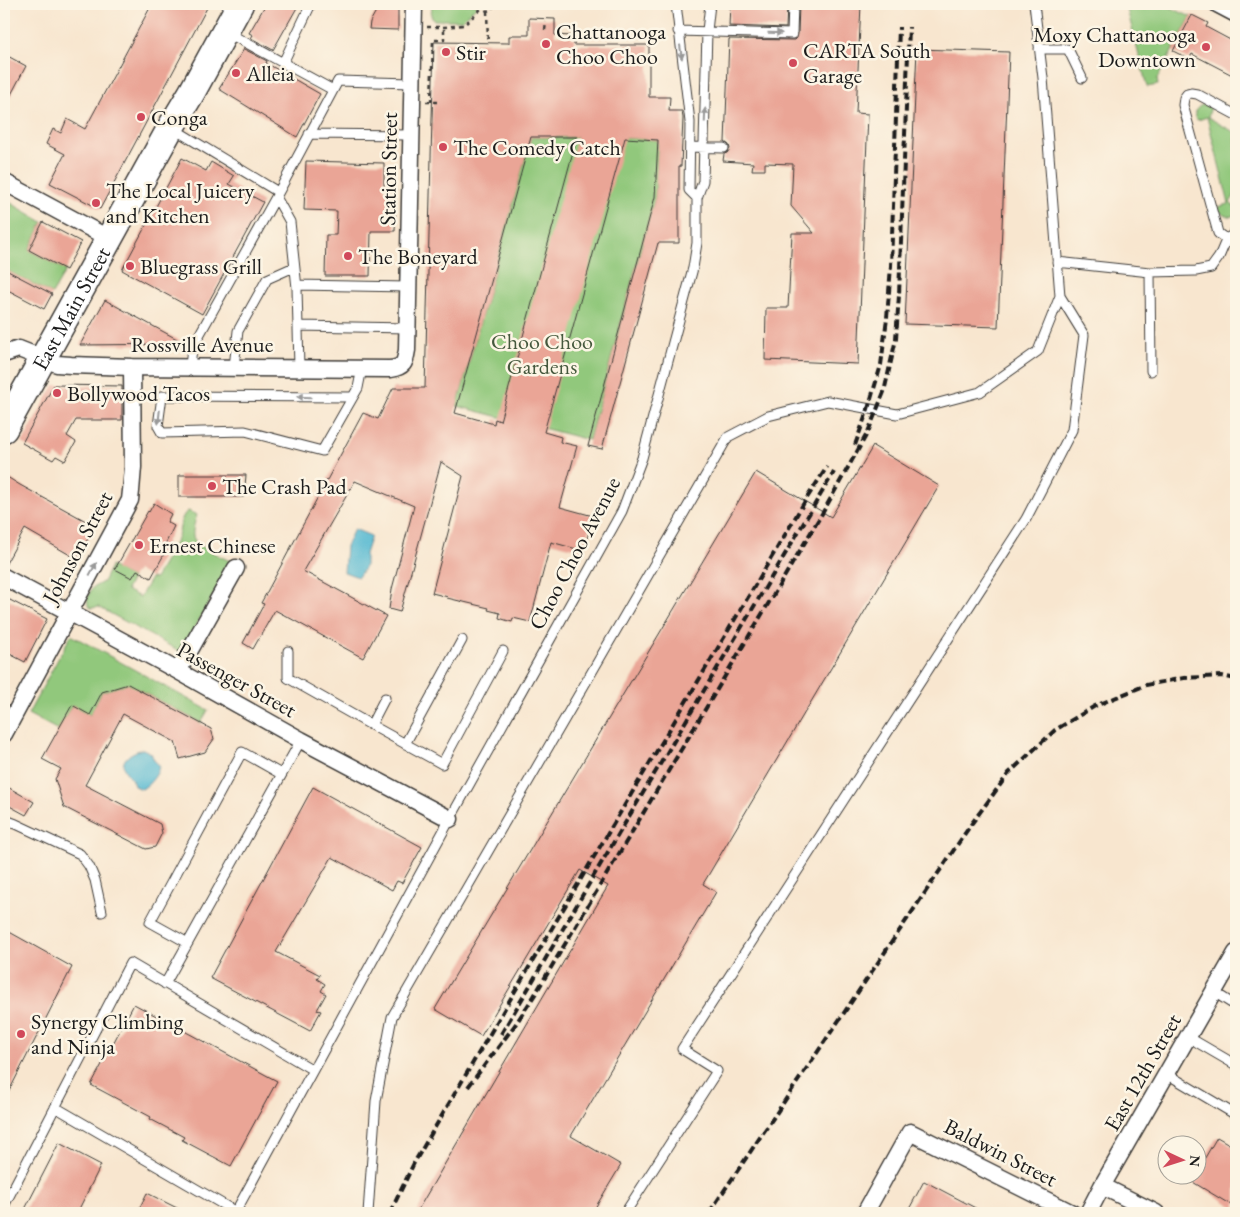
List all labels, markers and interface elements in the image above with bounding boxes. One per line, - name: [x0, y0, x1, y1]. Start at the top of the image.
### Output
- place label: Chattanooga Choo Choo: [556, 17, 666, 71]
- place label: Moxy Chattanooga Downtown: [1033, 20, 1196, 74]
- one-way arrow: [767, 29, 783, 37]
- place label: CARTA South Garage: [803, 36, 931, 90]
- place label: Stir: [456, 38, 487, 67]
- marker: Chattanooga Choo Choo: [540, 38, 552, 50]
- marker: Moxy Chattanooga Downtown: [1200, 41, 1212, 53]
- one-way arrow: [677, 44, 685, 60]
- marker: Stir: [440, 46, 452, 58]
- marker: CARTA South Garage: [787, 57, 799, 69]
- place label: Alleia: [245, 59, 295, 88]
- marker: Alleia: [230, 67, 242, 79]
- place label: Conga: [151, 103, 208, 132]
- one-way arrow: [701, 107, 709, 123]
- marker: Conga: [135, 111, 147, 123]
- street label: Station Street: [373, 112, 404, 226]
- place label: The Comedy Catch: [453, 133, 621, 162]
- marker: The Comedy Catch: [437, 141, 449, 153]
- place label: The Local Juicery and Kitchen: [106, 176, 255, 230]
- marker: The Local Juicery and Kitchen: [90, 197, 102, 209]
- street label: East Main Street: [25, 241, 117, 375]
- place label: The Boneyard: [358, 242, 478, 271]
- marker: The Boneyard: [342, 250, 354, 262]
- place label: Bluegrass Grill: [140, 252, 262, 281]
- marker: Bluegrass Grill: [124, 260, 136, 272]
- park label: Choo Choo Gardens: [491, 327, 593, 381]
- street label: Rossville Avenue: [131, 330, 274, 359]
- place label: Bollywood Tacos: [67, 379, 210, 408]
- marker: Bollywood Tacos: [51, 387, 63, 399]
- one-way arrow: [296, 393, 312, 401]
- one-way arrow: [155, 409, 163, 425]
- street label: Choo Choo Avenue: [522, 471, 627, 635]
- place label: The Crash Pad: [222, 472, 347, 501]
- marker: The Crash Pad: [206, 480, 218, 492]
- street label: Johnson Street: [35, 486, 119, 610]
- place label: Ernest Chinese: [149, 531, 276, 560]
- marker: Ernest Chinese: [133, 539, 145, 551]
- one-way arrow: [89, 561, 97, 576]
- street label: Passenger Street: [172, 635, 302, 724]
- place label: Synergy Climbing and Ninja: [31, 1007, 184, 1061]
- street label: East 12th Street: [1097, 1008, 1188, 1136]
- marker: Synergy Climbing and Ninja: [15, 1028, 27, 1040]
- street label: Baldwin Street: [939, 1112, 1062, 1193]
- north arrow: [1158, 1134, 1208, 1184]
- text: N: [1186, 1155, 1204, 1168]

